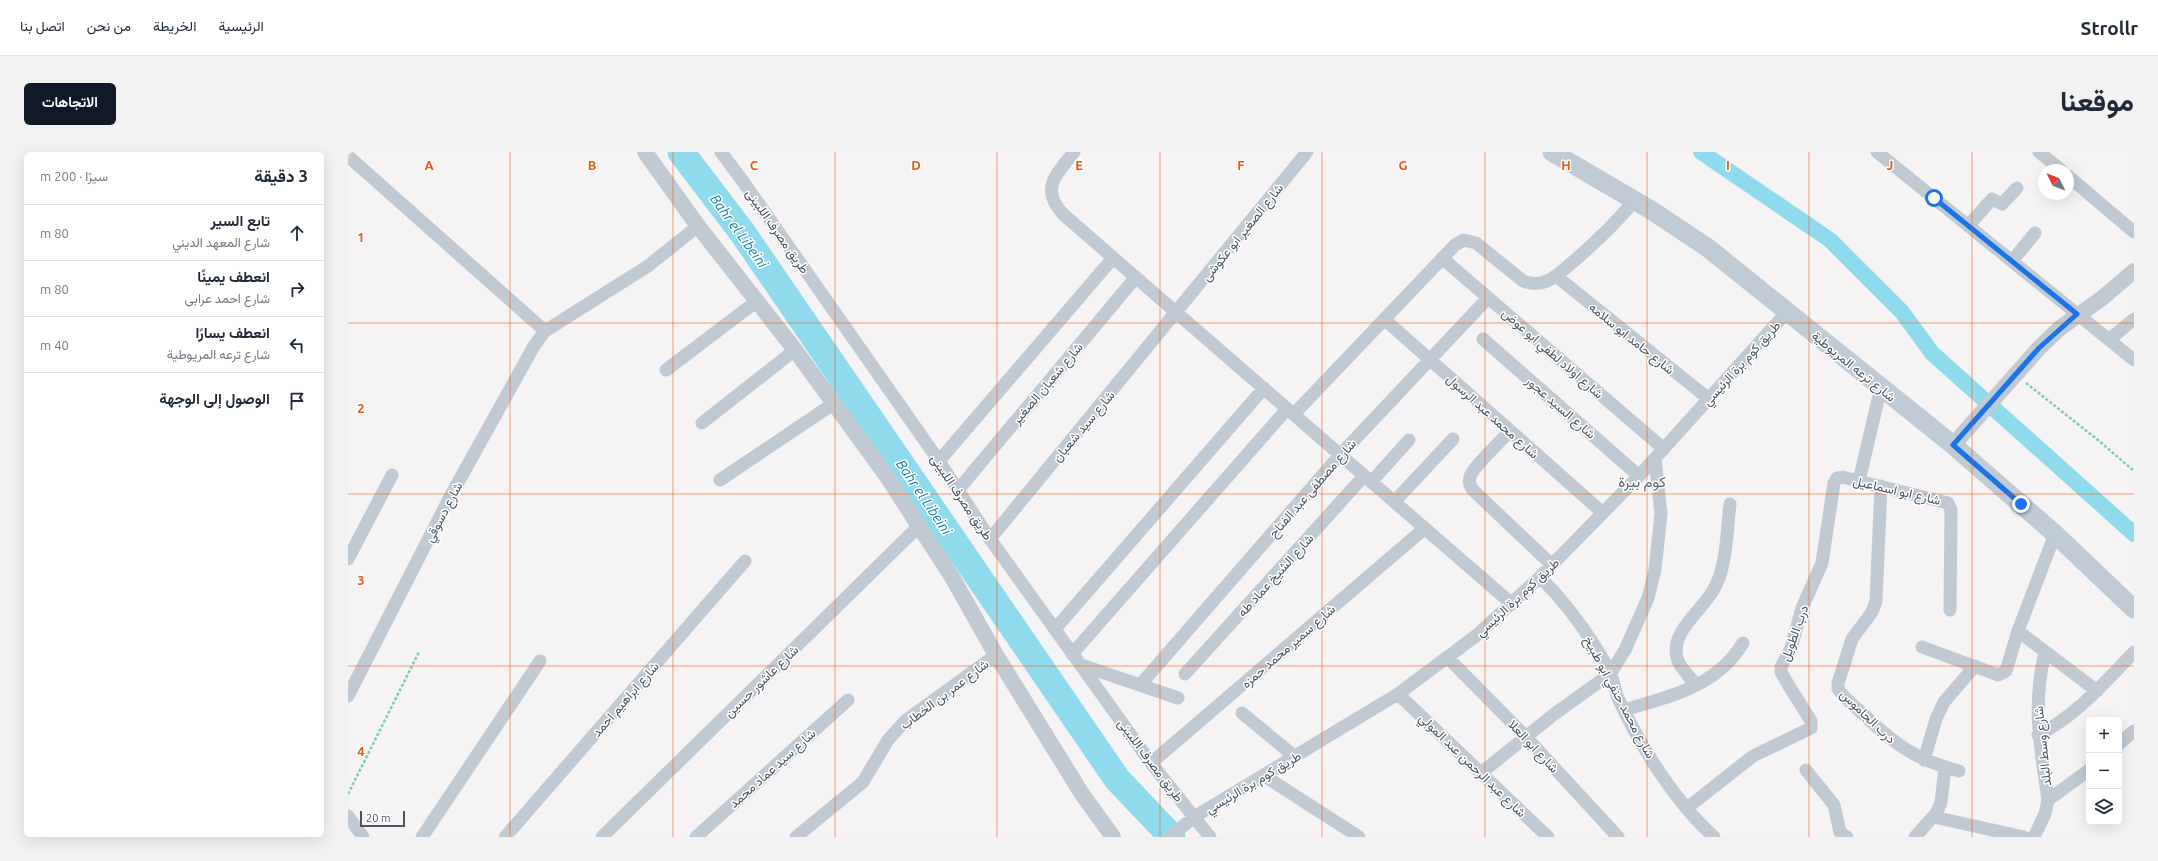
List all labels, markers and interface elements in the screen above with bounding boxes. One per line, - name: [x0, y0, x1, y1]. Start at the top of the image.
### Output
- text: Strollr: [2081, 17, 2138, 39]
- text: اتصل بنا: [20, 18, 65, 34]
- text: من نحن: [87, 18, 131, 34]
- text: الخريطة: [153, 18, 196, 34]
- text: الرئيسية: [218, 18, 264, 34]
- button: الاتجاهات: [24, 83, 116, 125]
- text: موقعنا: [2060, 85, 2134, 116]
- text: A: [424, 158, 434, 172]
- text: B: [588, 158, 597, 172]
- text: C: [750, 158, 759, 172]
- text: D: [911, 158, 921, 172]
- text: E: [1075, 158, 1083, 172]
- text: F: [1237, 158, 1245, 172]
- text: G: [1399, 158, 1408, 172]
- text: H: [1561, 158, 1571, 172]
- text: I: [1726, 158, 1730, 172]
- text: J: [1887, 158, 1893, 172]
- north arrow: [2038, 164, 2074, 200]
- text: 3 دقيقة: [254, 166, 308, 185]
- text: سيرًا · 200 m: [40, 169, 108, 183]
- street label: شارع الصغير ابو عكوشى: [1198, 181, 1288, 285]
- street label: طريق مصرف اللبينى: [742, 186, 812, 277]
- route start: [1925, 189, 1943, 207]
- water label: Bahr el Libeini: [707, 191, 771, 271]
- text: تابع السير: [211, 212, 270, 229]
- icon: ahead: [286, 222, 308, 244]
- text: 80 m: [40, 226, 69, 240]
- text: 1: [357, 230, 365, 244]
- text: شارع المعهد الديني: [172, 235, 270, 249]
- text: انعطف يمينًا: [197, 268, 270, 285]
- icon: right: [286, 278, 308, 300]
- text: 80 m: [40, 282, 69, 296]
- text: شارع احمد عرابى: [184, 291, 270, 305]
- street label: شارع حامد ابو سلامه: [1585, 299, 1677, 379]
- street label: شارع اولاد لطفي ابو عوض: [1497, 305, 1606, 404]
- street label: طريق كوم برة الرئيسي: [1699, 318, 1786, 411]
- text: انعطف يسارًا: [195, 324, 270, 341]
- street label: شارع ترعه المريوطية: [1808, 328, 1899, 406]
- icon: left: [286, 334, 308, 356]
- text: 40 m: [40, 338, 69, 352]
- street label: شارع شعبان الصغير: [1008, 339, 1087, 429]
- text: شارع ترعه المريوطية: [167, 347, 270, 361]
- street label: شارع محمد عبد الرسول: [1442, 371, 1542, 463]
- street label: شارع السيد عجور: [1521, 372, 1599, 443]
- street label: شارع سيد شعبان: [1049, 388, 1119, 466]
- text: الوصول إلى الوجهة: [159, 390, 270, 407]
- icon: arrive: [286, 390, 308, 412]
- text: 2: [357, 401, 365, 415]
- street label: شارع مصطفى عبد الفتاح: [1266, 436, 1361, 542]
- street label: طريق مصرف اللبينى: [927, 452, 996, 543]
- water label: Bahr el Libeini: [893, 457, 955, 538]
- district label: كوم بيرة: [1618, 473, 1666, 492]
- street label: شارع ابو اسماعيل: [1851, 473, 1942, 510]
- street label: شارع دسوقي: [421, 480, 468, 546]
- route end: [2012, 495, 2030, 513]
- street label: شارع الشيخ عماد طه: [1234, 531, 1318, 621]
- street label: طريق كوم برة الرئيسي: [1472, 555, 1564, 642]
- text: 3: [357, 573, 365, 587]
- street label: شارع سمير محمد حمزه: [1238, 602, 1340, 693]
- street label: درب الطويل: [1777, 603, 1812, 664]
- street label: شارع محمد حنفي ابو طبيخ: [1578, 634, 1658, 762]
- street label: شارع عاشور حسين: [721, 642, 803, 722]
- street label: شارع عمر بن الخطاب: [897, 656, 993, 734]
- street label: شارع ابراهيم احمد: [589, 659, 663, 741]
- street label: درب الجاموس: [1836, 686, 1898, 747]
- street label: شارع وسط البلد: [2031, 705, 2056, 787]
- street label: شارع عبد الرحمن عبد المولي: [1414, 710, 1529, 823]
- street label: طريق مصرف اللبينى: [1114, 716, 1187, 805]
- street label: شارع ابو العلا: [1504, 717, 1562, 777]
- map controls: [2086, 717, 2122, 825]
- button: +: [2086, 717, 2122, 753]
- street label: شارع سيد عماد محمد: [726, 726, 820, 813]
- text: 4: [357, 744, 365, 758]
- street label: طريق كوم برة الرئيسي: [1203, 748, 1305, 819]
- button: −: [2086, 753, 2122, 789]
- button: layers: [2086, 789, 2122, 825]
- scale bar: [360, 809, 405, 828]
- text: 20 m: [366, 812, 390, 824]

